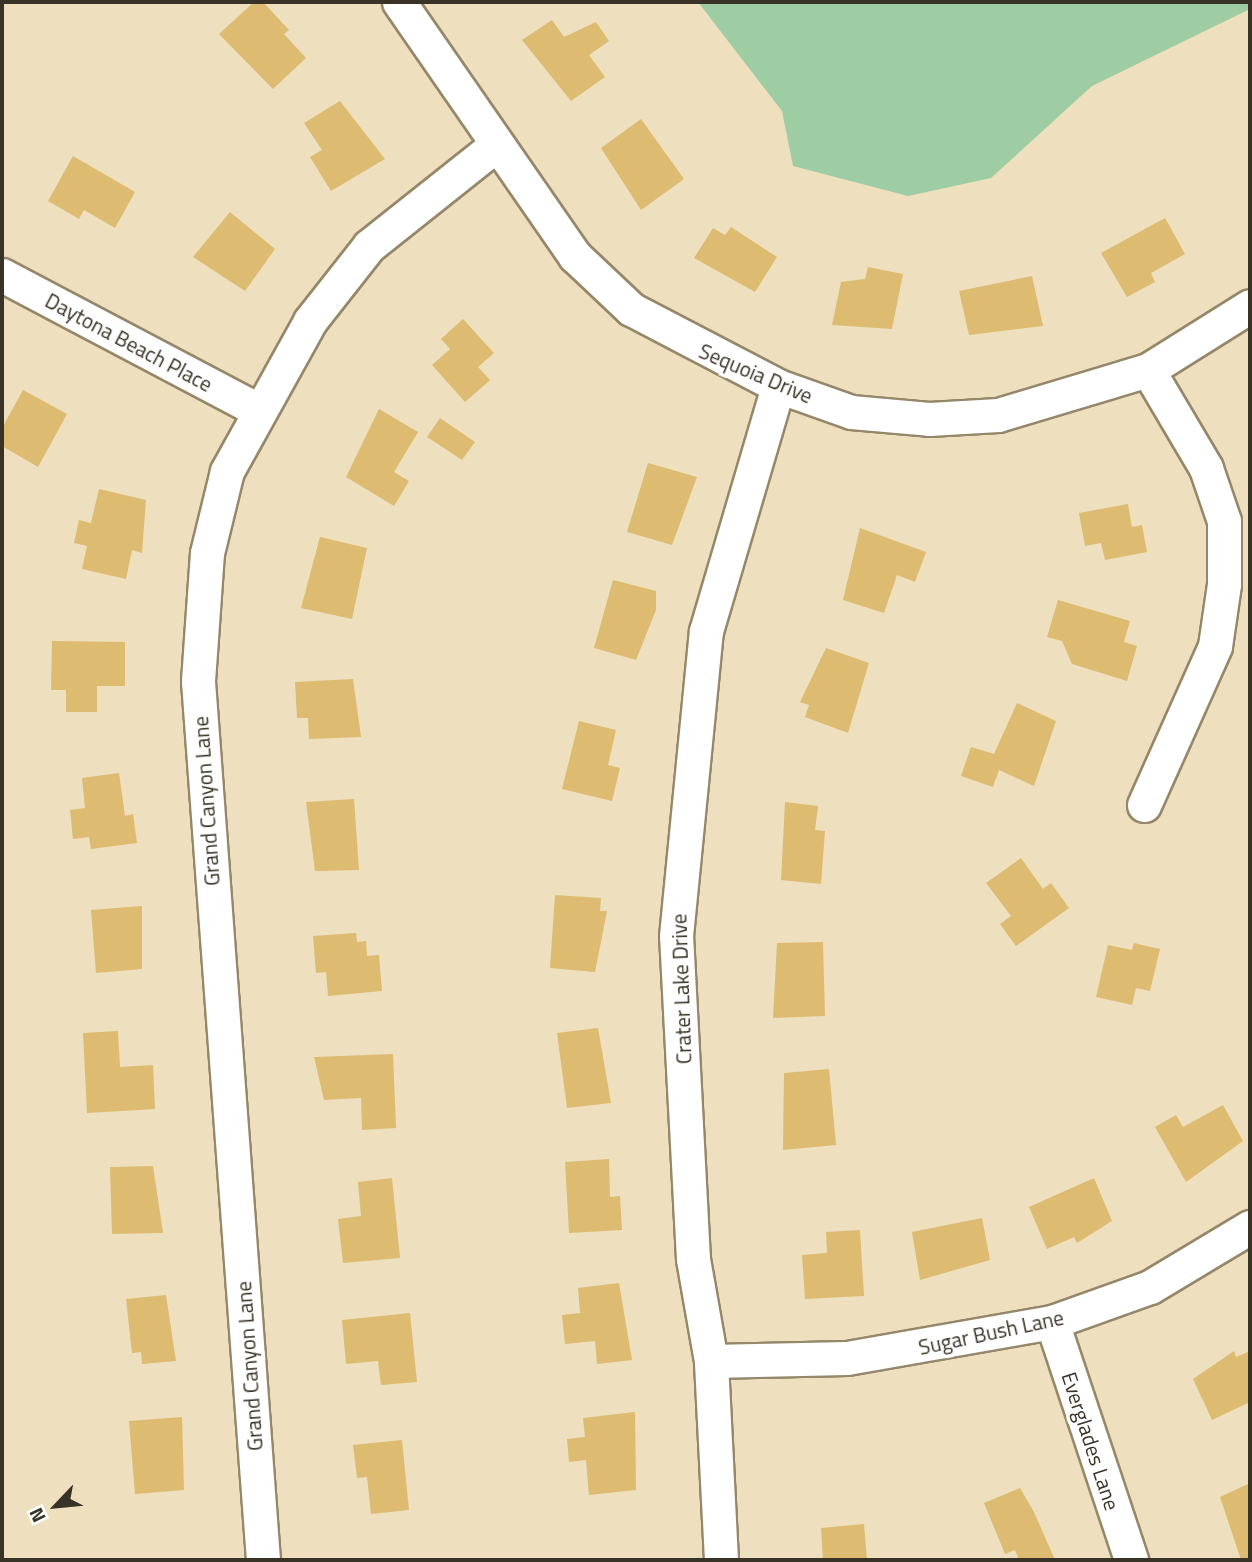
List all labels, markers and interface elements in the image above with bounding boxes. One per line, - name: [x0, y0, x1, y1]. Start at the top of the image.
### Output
- street label: Daytona Beach Place: [41, 287, 217, 397]
- street label: Sequoia Drive: [695, 338, 817, 408]
- street label: Grand Canyon Lane: [187, 715, 225, 887]
- street label: Crater Lake Drive: [666, 913, 696, 1065]
- street label: Grand Canyon Lane: [230, 1280, 268, 1452]
- street label: Sugar Bush Lane: [916, 1304, 1066, 1360]
- street label: Everglades Lane: [1057, 1369, 1125, 1513]
- north arrow: [21, 1471, 91, 1541]
- text: N: [21, 1503, 53, 1528]

